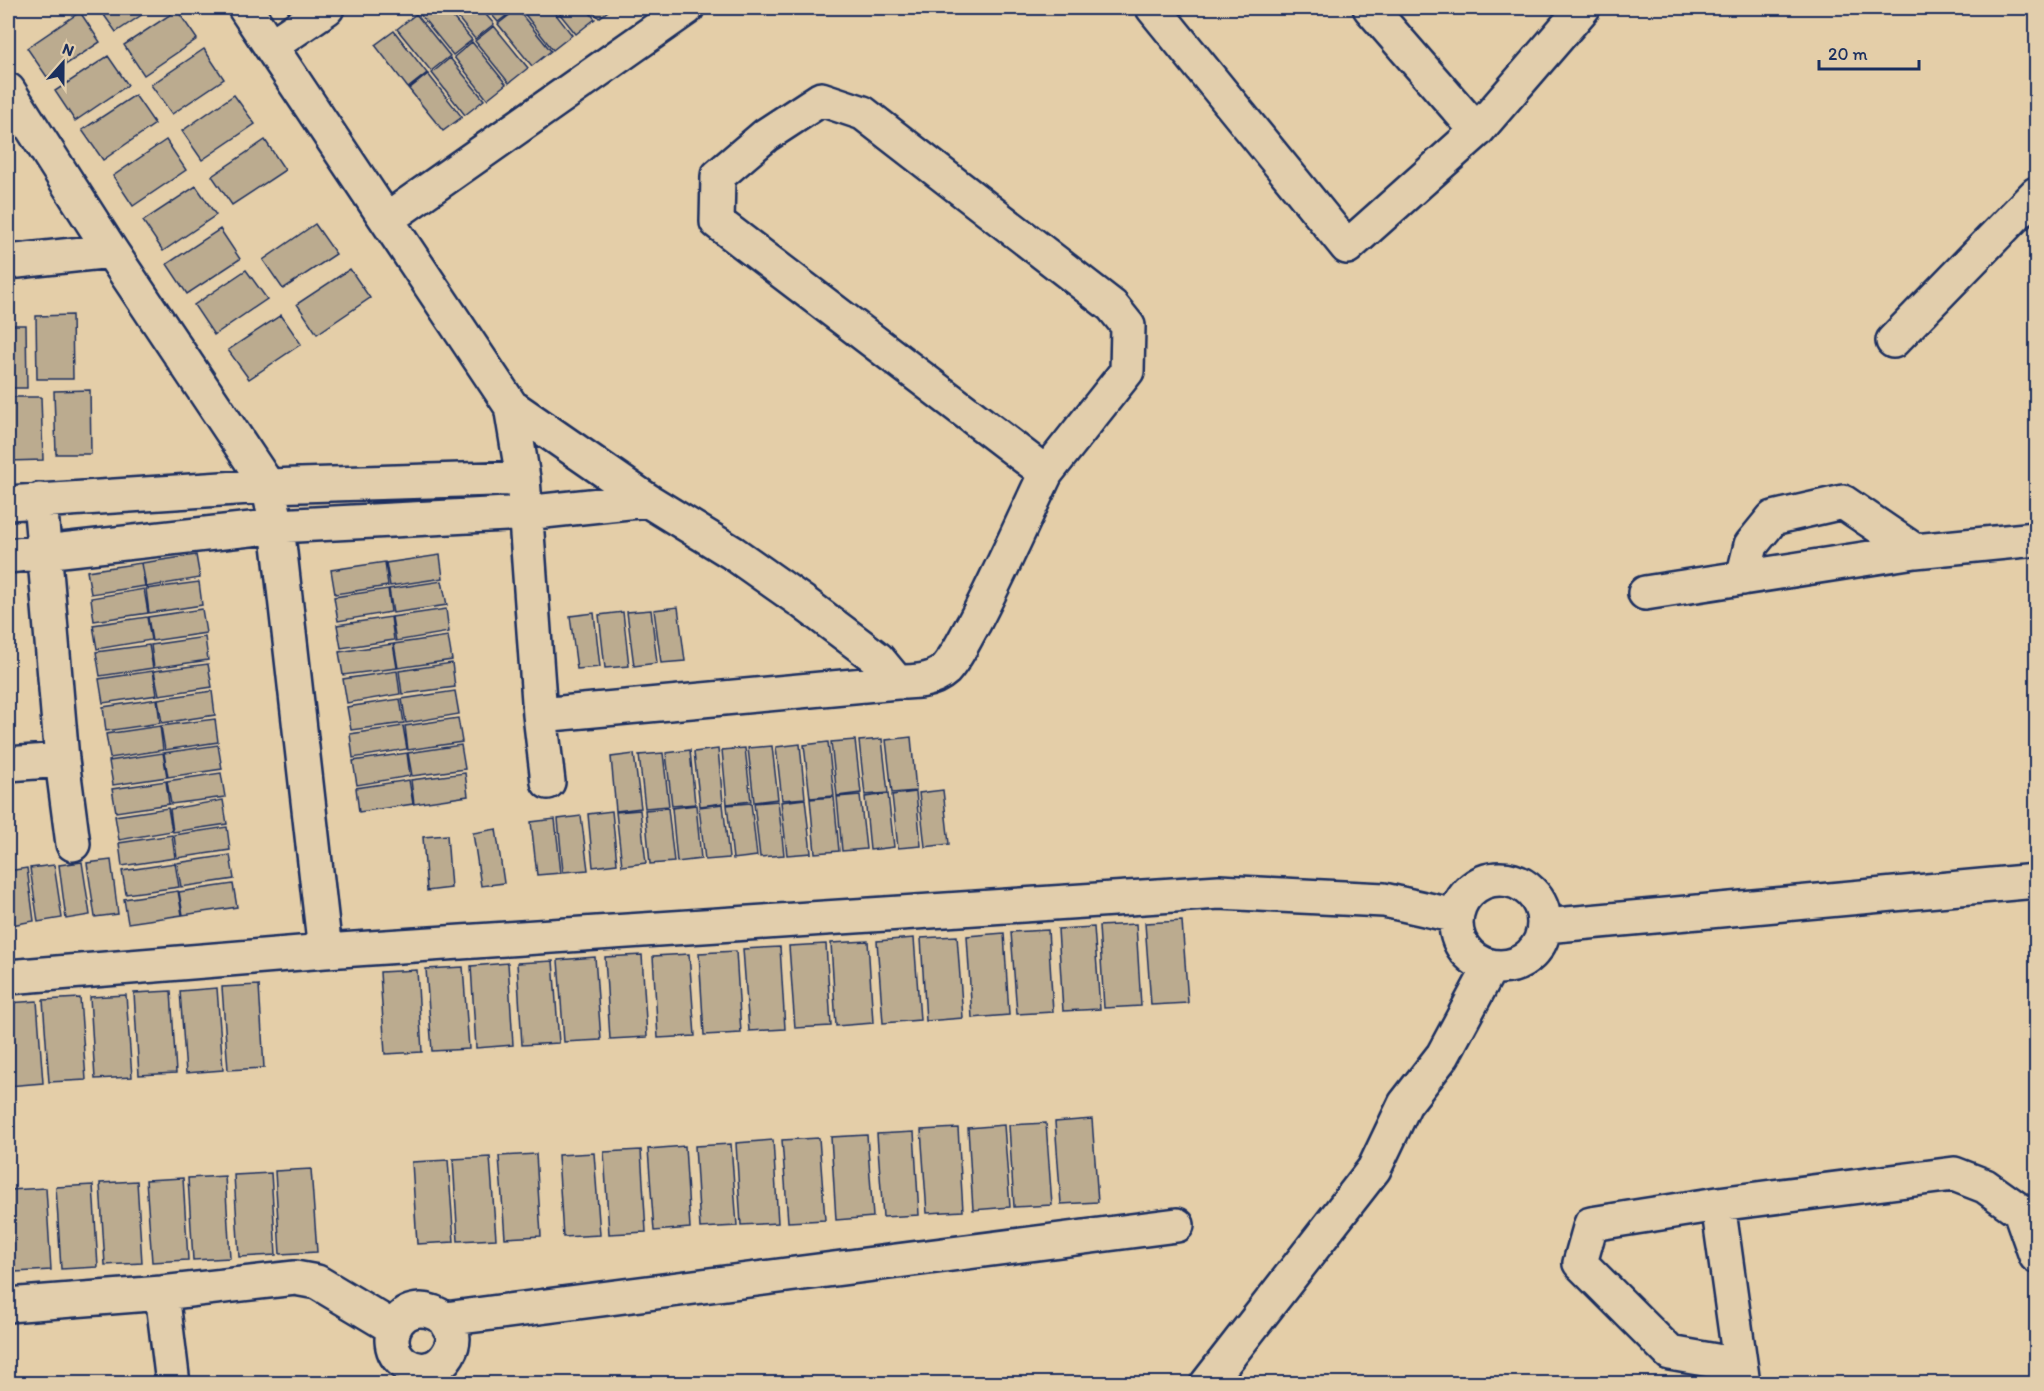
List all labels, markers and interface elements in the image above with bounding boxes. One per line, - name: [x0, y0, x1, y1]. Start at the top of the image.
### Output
- north arrow: [33, 33, 93, 93]
- scale bar: [1819, 33, 1920, 71]
- text: N: [60, 39, 77, 60]
- text: 20 m: [1828, 43, 1868, 65]

